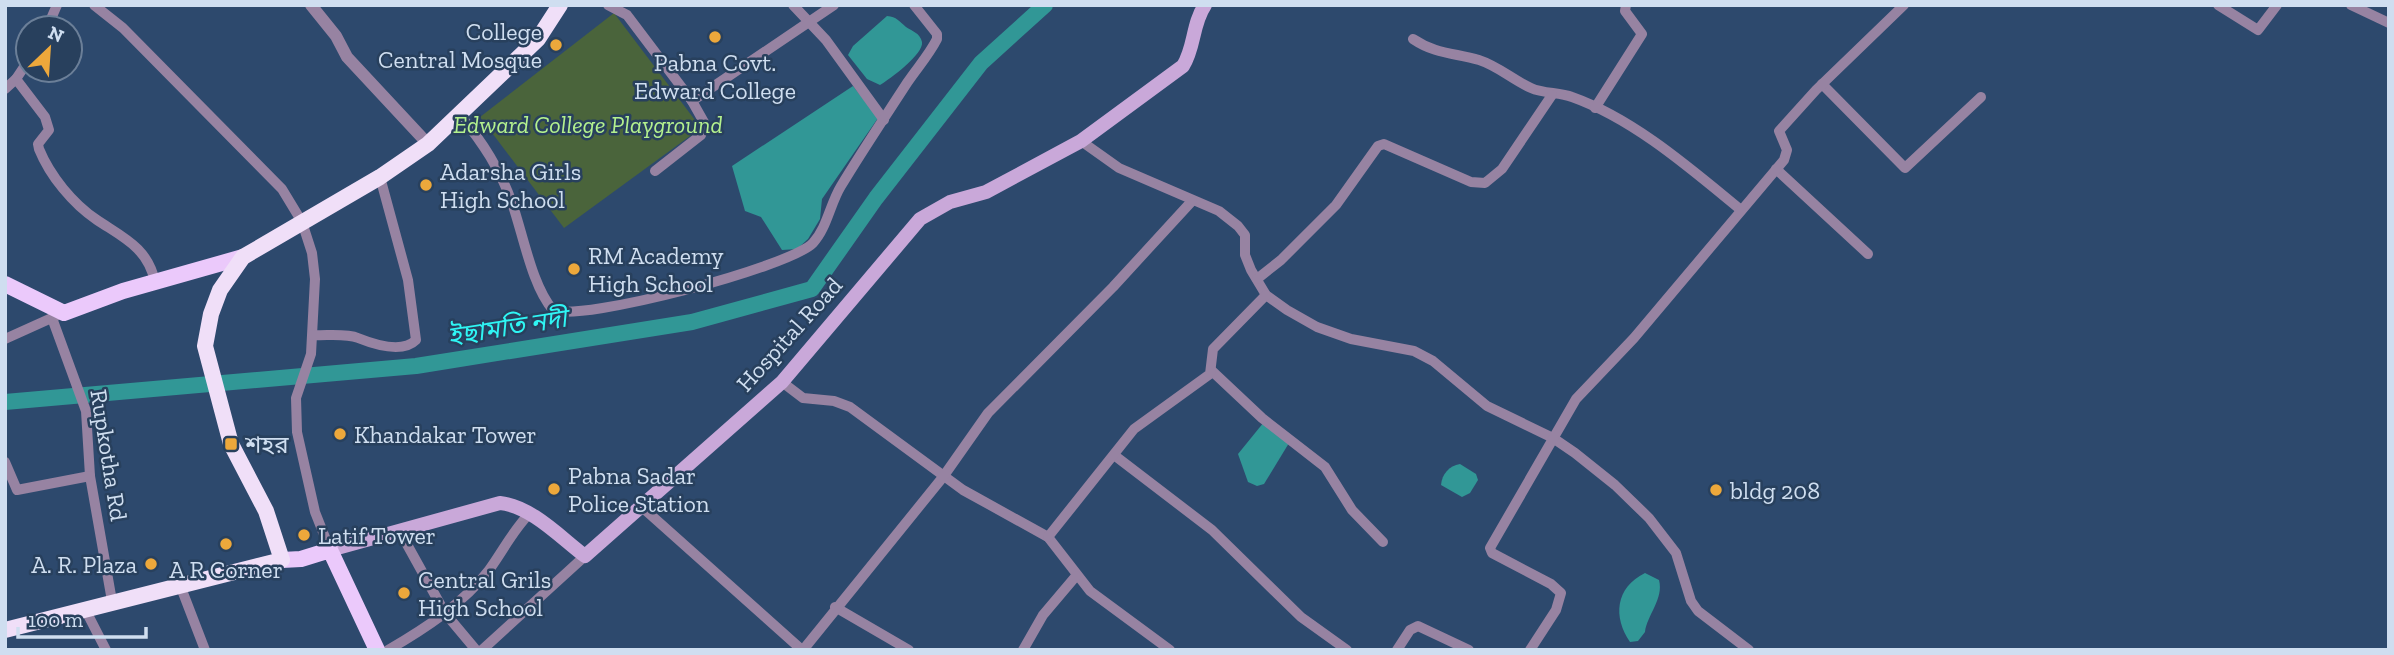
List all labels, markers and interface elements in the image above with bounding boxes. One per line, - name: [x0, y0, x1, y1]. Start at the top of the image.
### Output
- north arrow: [14, 14, 84, 84]
- place label: College Central Mosque: [378, 17, 542, 74]
- text: N: [45, 21, 67, 48]
- marker: Pabna Covt. Edward College: [707, 29, 723, 45]
- marker: College Central Mosque: [548, 37, 564, 53]
- place label: Pabna Covt. Edward College: [634, 48, 796, 105]
- park label: Edward College Playground: [453, 110, 723, 139]
- place label: Adarsha Girls High School: [440, 157, 581, 214]
- marker: Adarsha Girls High School: [418, 177, 434, 193]
- place label: RM Academy High School: [588, 241, 724, 298]
- marker: RM Academy High School: [566, 261, 582, 277]
- street label: Hospital Road: [730, 271, 848, 397]
- water label: ইছামতি নদী: [445, 301, 574, 352]
- street label: Rupkotha Rd: [84, 387, 134, 523]
- place label: Khandakar Tower: [354, 420, 537, 449]
- marker: Khandakar Tower: [332, 426, 348, 442]
- place label: শহর: [244, 430, 289, 459]
- marker: শহর: [223, 436, 239, 452]
- place label: Pabna Sadar Police Station: [568, 461, 710, 518]
- place label: bldg 208: [1729, 476, 1820, 505]
- marker: Pabna Sadar Police Station: [546, 481, 562, 497]
- marker: bldg 208: [1708, 482, 1724, 498]
- place label: Latif Tower: [318, 521, 436, 550]
- marker: Latif Tower: [296, 527, 312, 543]
- marker: A R Corner: [218, 536, 234, 552]
- place label: A. R. Plaza: [31, 550, 137, 579]
- place label: A R Corner: [169, 555, 283, 584]
- marker: A. R. Plaza: [143, 556, 159, 572]
- place label: Central Grils High School: [418, 565, 551, 622]
- marker: Central Grils High School: [396, 585, 412, 601]
- scale bar: [18, 596, 145, 640]
- text: 100 m: [28, 607, 83, 632]

